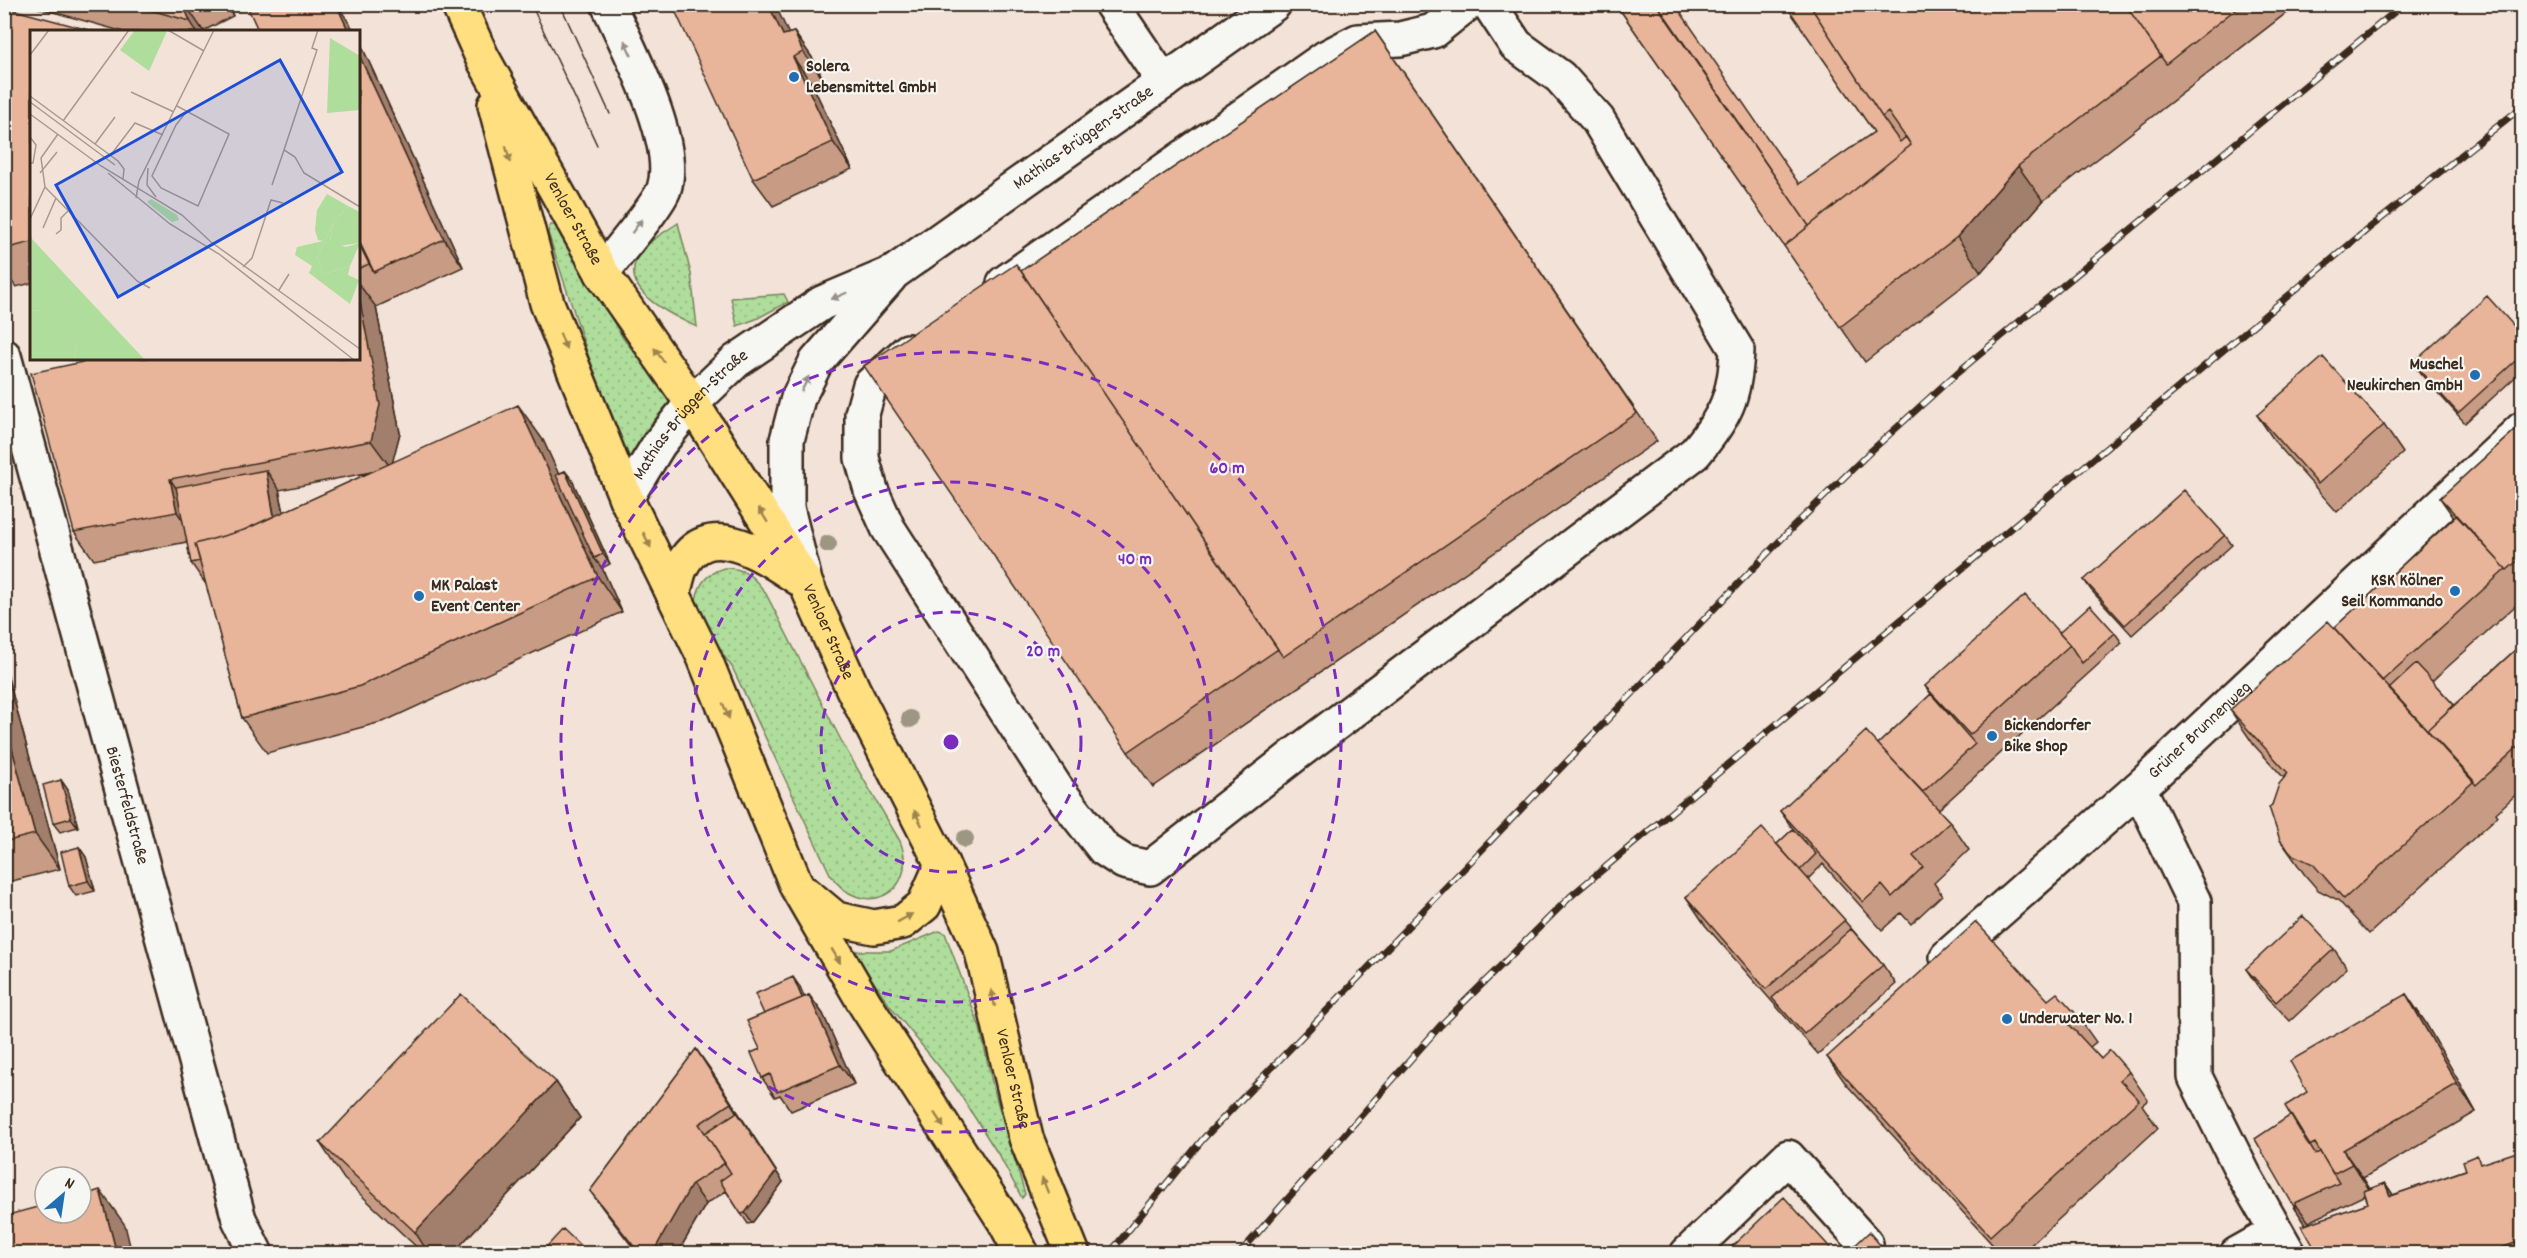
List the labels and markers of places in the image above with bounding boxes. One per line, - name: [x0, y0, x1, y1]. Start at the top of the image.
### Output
- place label: Solera Lebensmittel GmbH: [806, 55, 937, 101]
- marker: Solera Lebensmittel GmbH: [787, 70, 801, 84]
- place label: Muschel Neukirchen GmbH: [2347, 353, 2464, 399]
- marker: Muschel Neukirchen GmbH: [2468, 368, 2482, 382]
- place label: KSK Kölner Seil Kommando: [2341, 569, 2443, 615]
- place label: MK Palast Event Center: [431, 574, 520, 620]
- marker: KSK Kölner Seil Kommando: [2448, 584, 2462, 598]
- marker: MK Palast Event Center: [412, 589, 426, 603]
- place label: Bickendorfer Bike Shop: [2004, 714, 2091, 760]
- marker: Bickendorfer Bike Shop: [1985, 729, 1999, 743]
- centre of rings: [941, 732, 961, 752]
- place label: Underwater No. 1: [2019, 1007, 2132, 1032]
- marker: Underwater No. 1: [2000, 1012, 2014, 1026]

